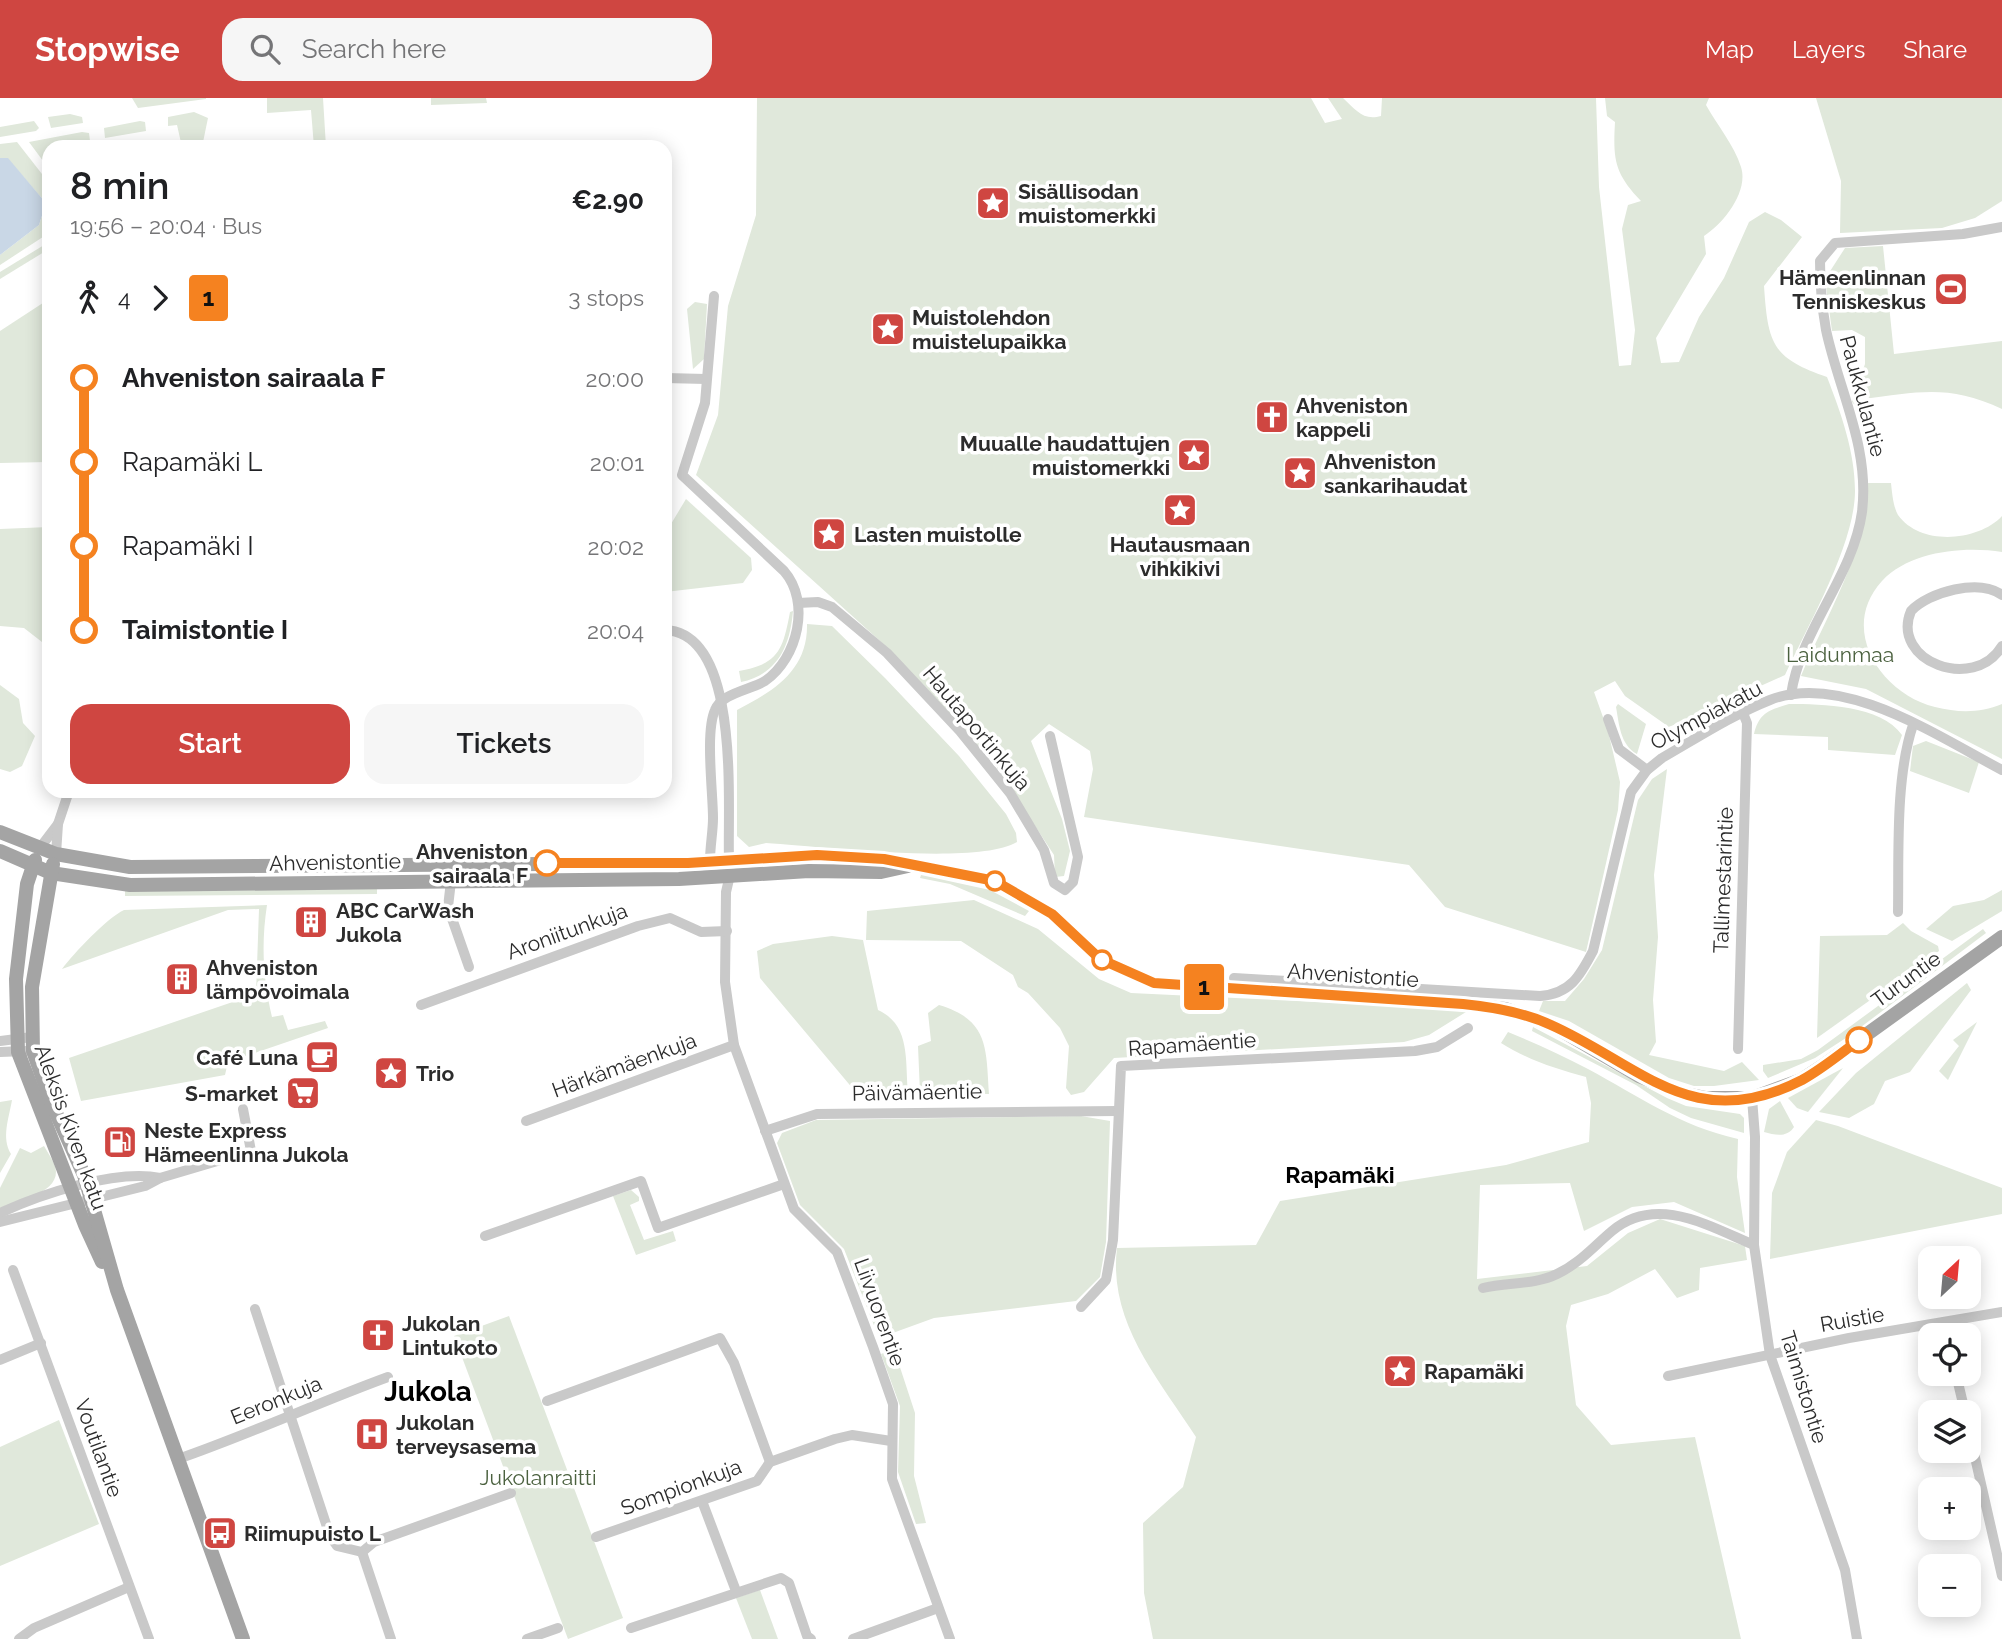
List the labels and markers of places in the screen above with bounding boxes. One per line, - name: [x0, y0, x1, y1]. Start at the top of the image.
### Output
- place label: Sisällisodan muistomerkki: [1018, 179, 1156, 228]
- place icon: Sisällisodan muistomerkki: [974, 184, 1012, 222]
- place label: Hämeenlinnan Tenniskeskus: [1779, 265, 1926, 314]
- sports icon: Hämeenlinnan Tenniskeskus: [1932, 270, 1970, 308]
- place label: Muistolehdon muistelupaikka: [912, 305, 1066, 354]
- place icon: Muistolehdon muistelupaikka: [869, 310, 907, 348]
- place label: Ahveniston kappeli: [1296, 393, 1408, 442]
- church icon: Ahveniston kappeli: [1253, 398, 1291, 436]
- place label: Muualle haudattujen muistomerkki: [960, 431, 1170, 480]
- place icon: Muualle haudattujen muistomerkki: [1175, 436, 1213, 474]
- place label: Ahveniston sankarihaudat: [1324, 449, 1468, 498]
- place icon: Ahveniston sankarihaudat: [1281, 454, 1319, 492]
- place icon: Hautausmaan vihkikivi: [1161, 491, 1199, 529]
- place icon: Lasten muistolle: [810, 515, 848, 553]
- place label: Lasten muistolle: [854, 522, 1022, 547]
- place label: Hautausmaan vihkikivi: [1110, 532, 1250, 581]
- place label: Ahveniston sairaala F: [416, 839, 528, 888]
- marker: Ahveniston sairaala F: [534, 850, 560, 876]
- unlabelled marker: [985, 871, 1005, 891]
- place label: ABC CarWash Jukola: [336, 898, 474, 947]
- building icon: ABC CarWash Jukola: [292, 903, 330, 941]
- unlabelled marker: [1092, 950, 1112, 970]
- place label: Ahveniston lämpövoimala: [206, 955, 350, 1004]
- building icon: Ahveniston lämpövoimala: [163, 960, 201, 998]
- unlabelled marker: [1846, 1027, 1872, 1053]
- cafe icon: Café Luna: [303, 1038, 341, 1076]
- place label: Café Luna: [196, 1045, 298, 1070]
- place icon: Trio: [372, 1054, 410, 1092]
- place label: Trio: [416, 1061, 454, 1086]
- supermarket icon: S-market: [284, 1074, 322, 1112]
- place label: S-market: [185, 1081, 278, 1106]
- place label: Neste Express Hämeenlinna Jukola: [144, 1118, 349, 1167]
- fuel station icon: Neste Express Hämeenlinna Jukola: [101, 1123, 139, 1161]
- place label: Jukolan Lintukoto: [402, 1311, 498, 1360]
- church icon: Jukolan Lintukoto: [359, 1316, 397, 1354]
- place icon: Rapamäki: [1381, 1352, 1419, 1390]
- place label: Rapamäki: [1424, 1359, 1524, 1384]
- place label: Jukolan terveysasema: [396, 1410, 536, 1459]
- hospital icon: Jukolan terveysasema: [353, 1415, 391, 1453]
- bus stop icon: Riimupuisto L: [201, 1514, 239, 1552]
- place label: Riimupuisto L: [244, 1521, 382, 1546]

